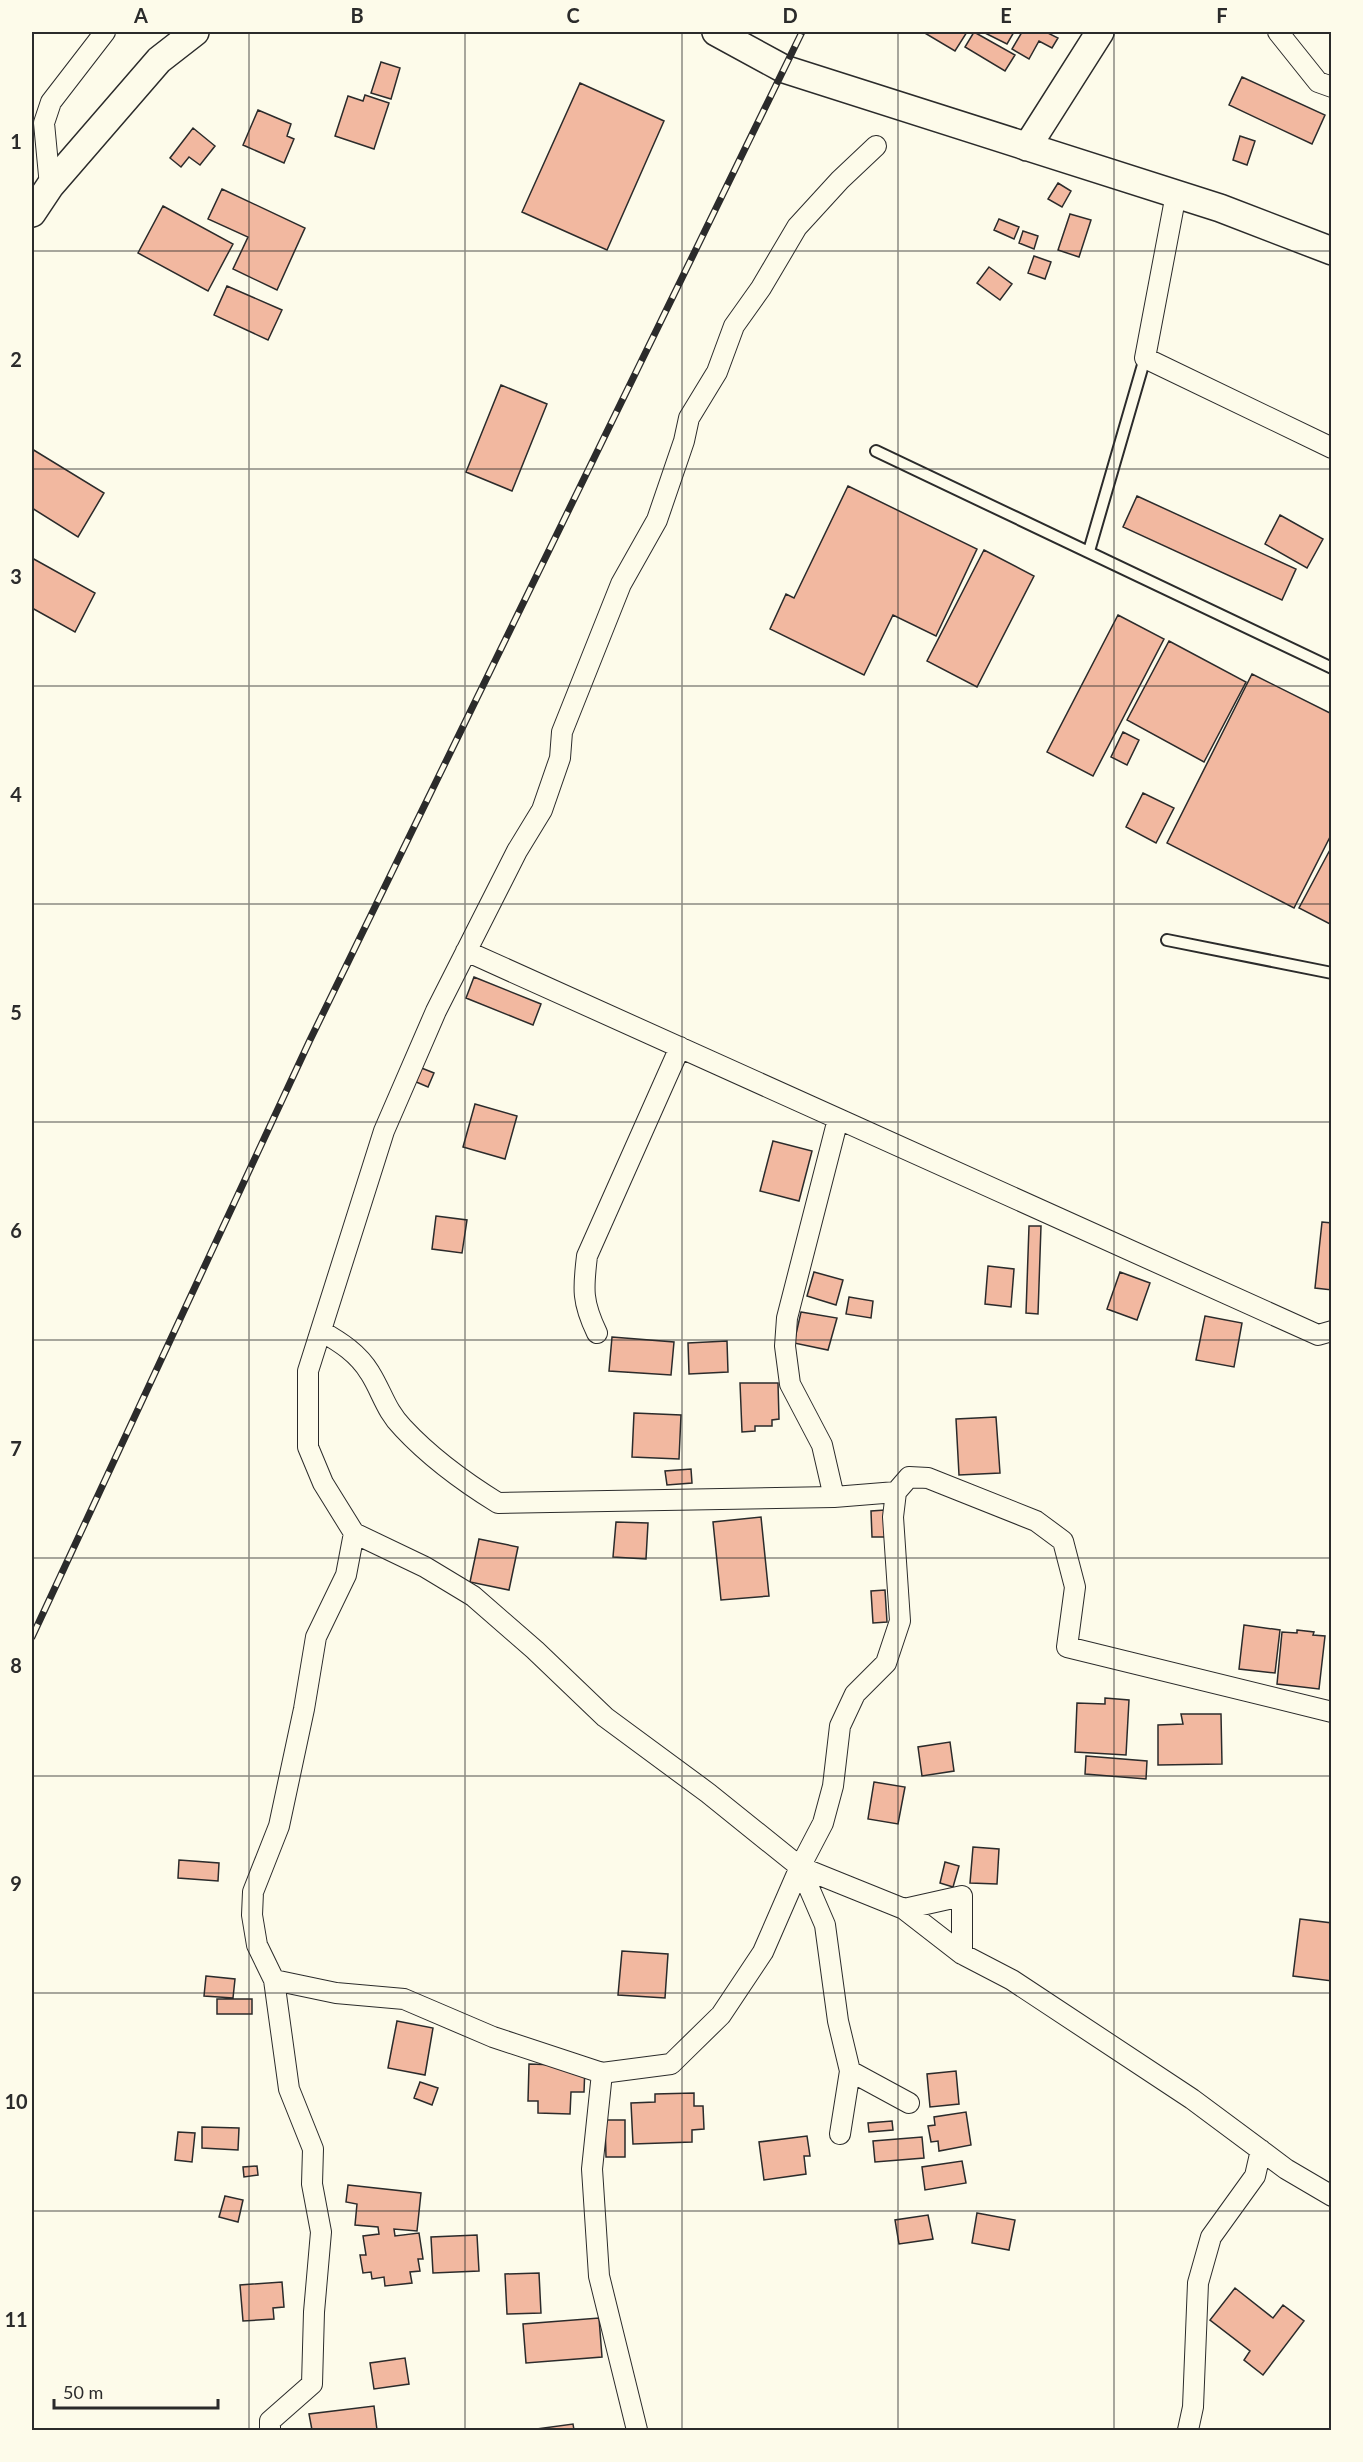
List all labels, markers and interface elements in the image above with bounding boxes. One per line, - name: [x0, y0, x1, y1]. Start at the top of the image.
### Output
- text: A: [133, 3, 148, 27]
- text: B: [350, 3, 364, 27]
- text: C: [566, 3, 580, 27]
- text: D: [782, 3, 798, 27]
- text: E: [1000, 3, 1012, 27]
- text: F: [1216, 3, 1228, 27]
- text: 1: [10, 129, 22, 153]
- text: 2: [10, 347, 22, 371]
- text: 3: [10, 564, 22, 588]
- text: 4: [10, 782, 22, 806]
- text: 5: [10, 1000, 22, 1024]
- text: 6: [10, 1218, 22, 1242]
- text: 7: [10, 1436, 22, 1460]
- text: 8: [10, 1653, 22, 1677]
- text: 9: [10, 1871, 22, 1895]
- text: 10: [4, 2089, 28, 2113]
- text: 11: [4, 2307, 28, 2331]
- scale bar: [54, 2372, 218, 2410]
- text: 50 m: [63, 2381, 103, 2403]

